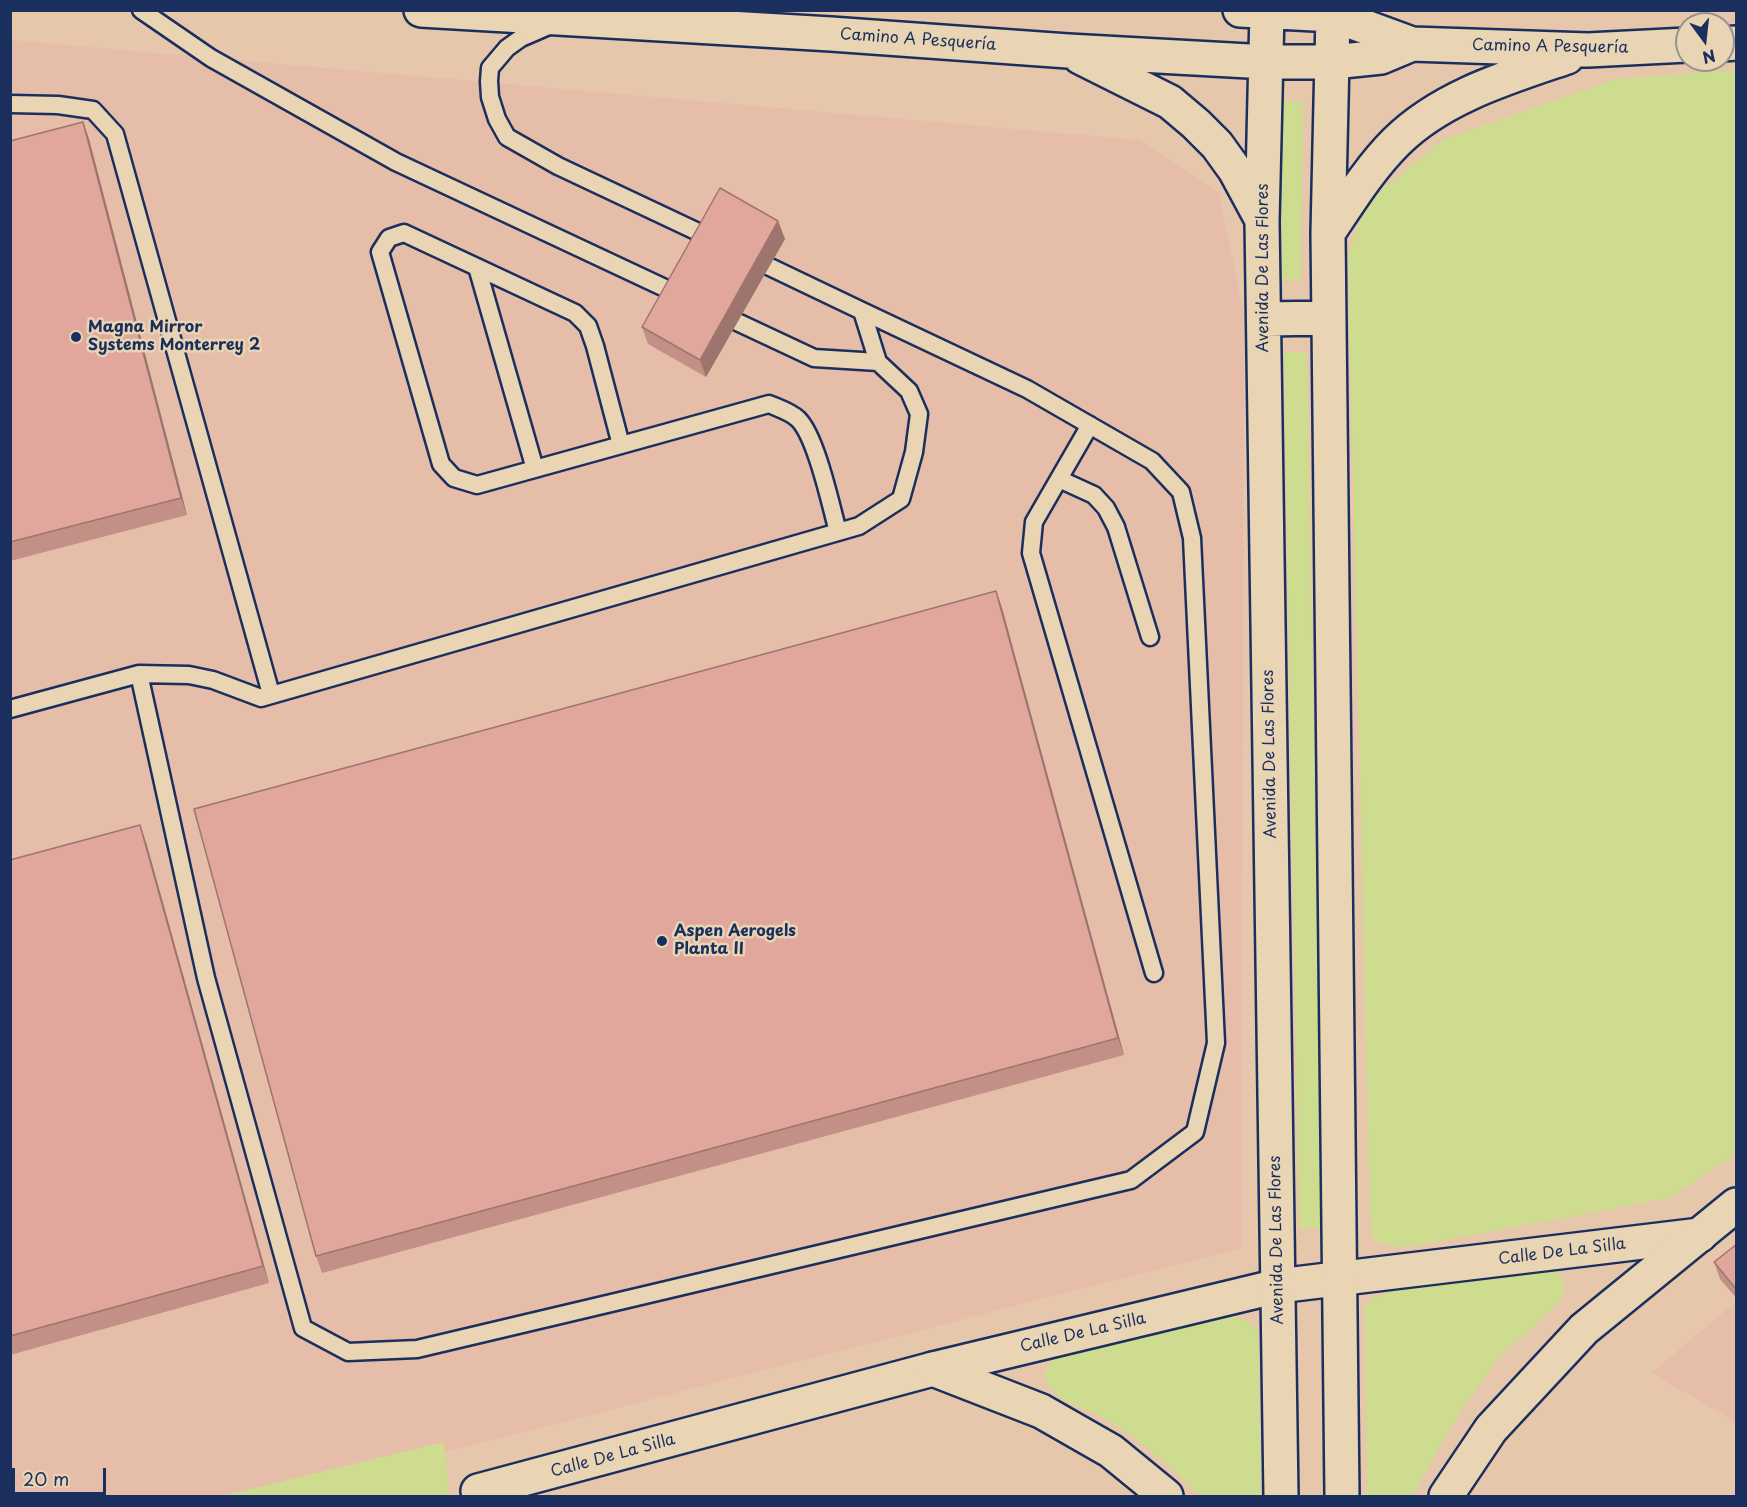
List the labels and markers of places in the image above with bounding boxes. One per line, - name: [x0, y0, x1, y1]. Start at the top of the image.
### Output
- place label: Magna Mirror Systems Monterrey 2: [88, 318, 260, 356]
- marker: Magna Mirror Systems Monterrey 2: [69, 330, 83, 344]
- place label: Aspen Aerogels Planta II: [674, 922, 796, 960]
- marker: Aspen Aerogels Planta II: [655, 934, 669, 948]

